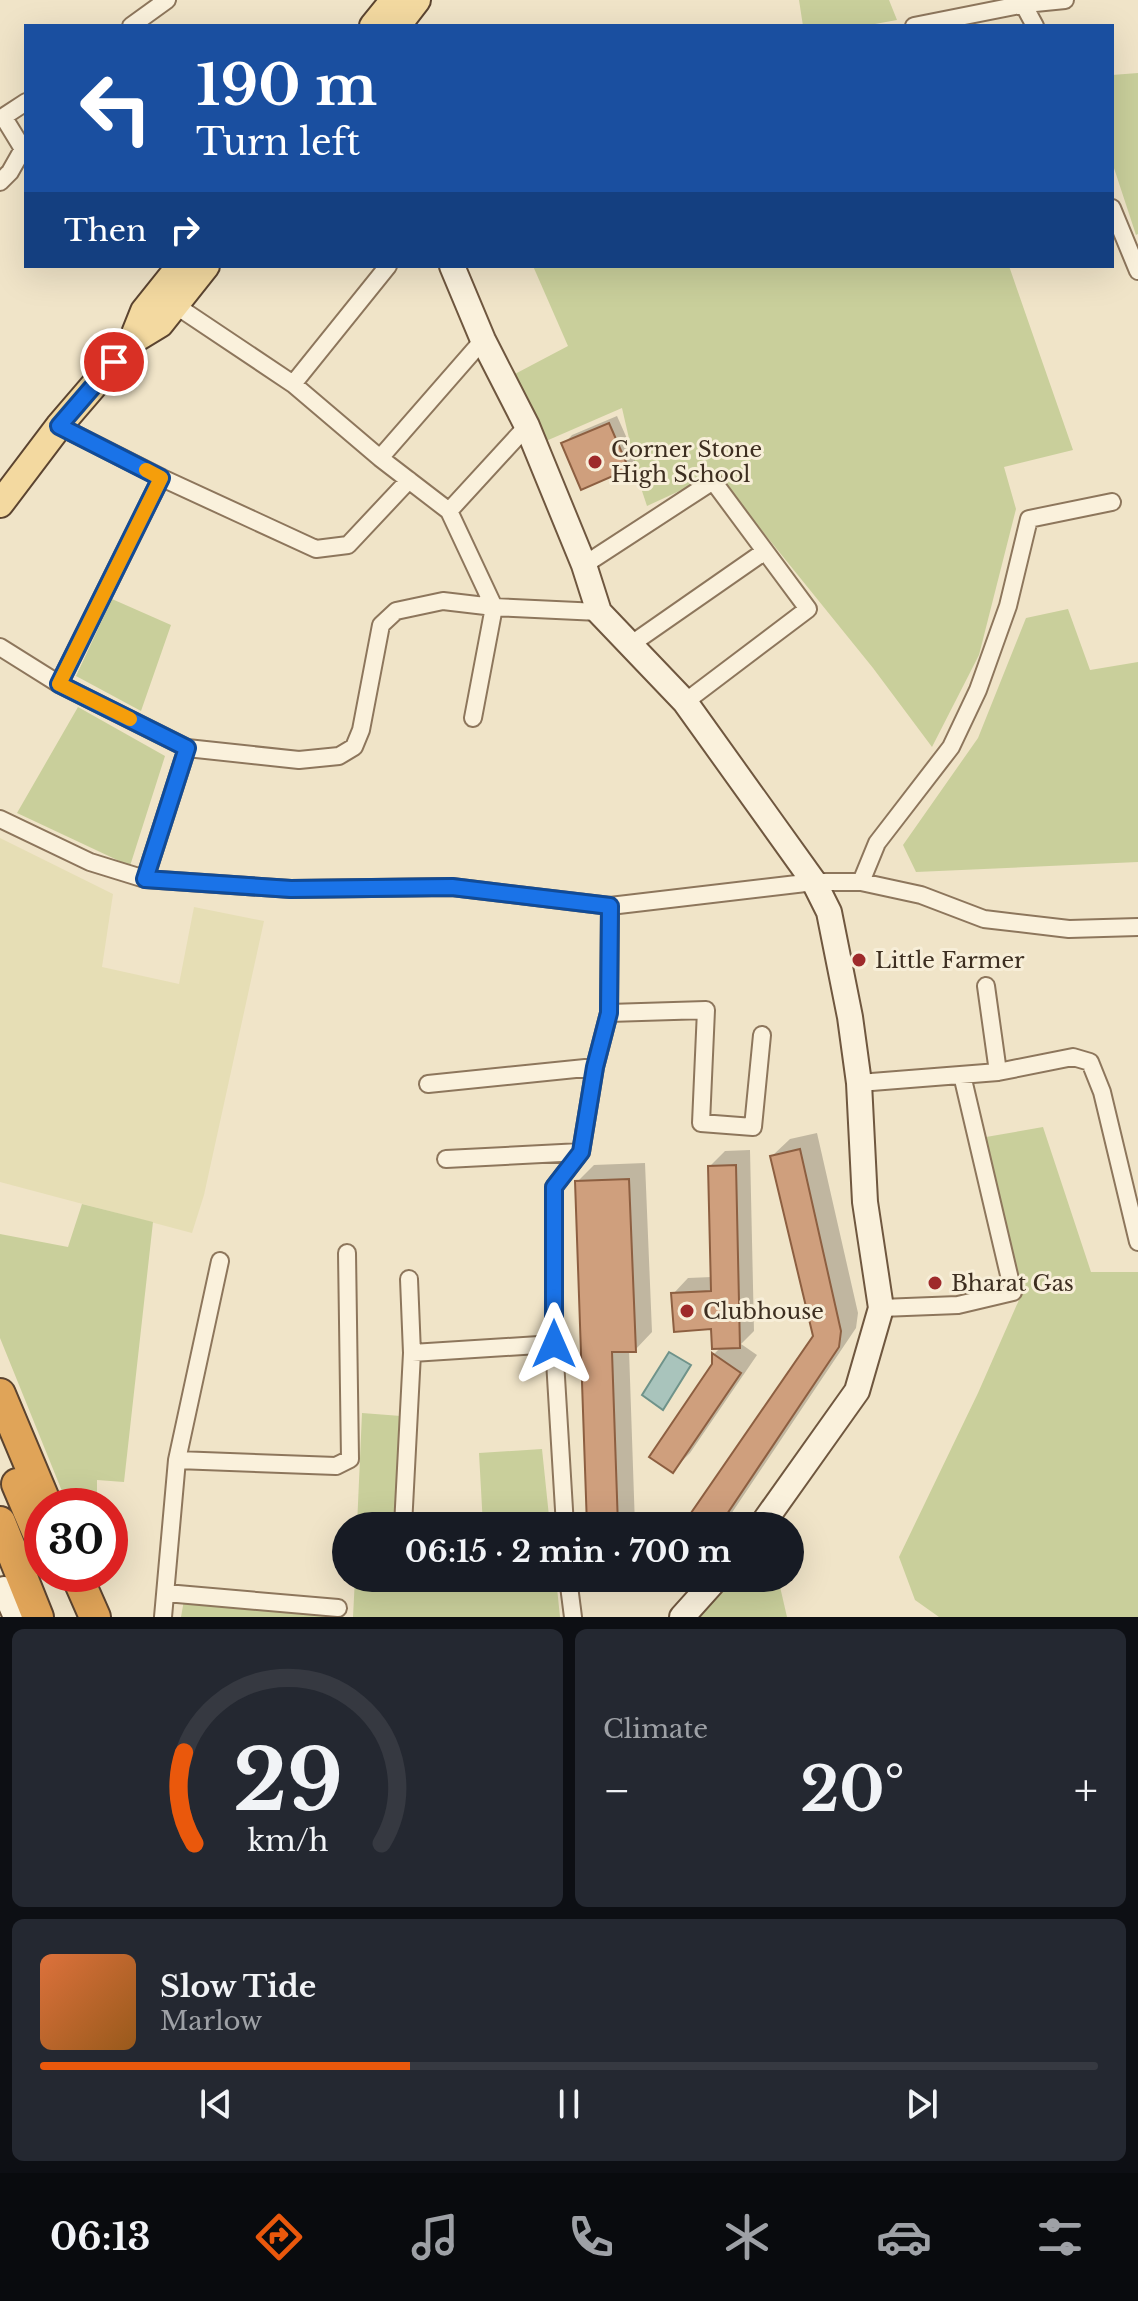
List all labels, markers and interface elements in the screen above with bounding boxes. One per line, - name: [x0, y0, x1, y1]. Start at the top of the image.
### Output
- text: 190 m: [196, 51, 377, 120]
- icon: left: [64, 56, 168, 160]
- text: Turn left: [196, 120, 360, 165]
- icon: right: [163, 208, 207, 252]
- text: Then: [64, 212, 147, 249]
- pin: [80, 328, 148, 396]
- icon: arrive: [92, 340, 136, 384]
- place label: Corner Stone High School: [611, 436, 762, 488]
- marker: Corner Stone High School: [586, 453, 604, 471]
- place label: Little Farmer: [875, 947, 1025, 974]
- marker: Little Farmer: [850, 951, 868, 969]
- place label: Bharat Gas: [951, 1270, 1074, 1297]
- marker: Bharat Gas: [926, 1274, 944, 1292]
- place label: Clubhouse: [703, 1298, 824, 1325]
- position arrow: [512, 1302, 596, 1386]
- marker: Clubhouse: [678, 1302, 696, 1320]
- speed limit sign: 30: [24, 1488, 128, 1592]
- text: 06:15 · 2 min · 700 m: [405, 1533, 731, 1570]
- text: Climate: [603, 1713, 708, 1745]
- text: 29: [232, 1729, 343, 1832]
- text: 20°: [800, 1753, 905, 1827]
- text: −: [603, 1763, 631, 1818]
- text: +: [1074, 1763, 1098, 1818]
- text: km/h: [247, 1823, 328, 1859]
- text: Slow Tide: [160, 1968, 316, 2005]
- text: Marlow: [160, 2005, 262, 2037]
- icon: previous: [194, 2082, 238, 2126]
- icon: pause: [547, 2082, 591, 2126]
- icon: next: [900, 2082, 944, 2126]
- icon: directions: [251, 2209, 307, 2265]
- icon: music: [407, 2209, 463, 2265]
- icon: phone: [563, 2209, 619, 2265]
- icon: climate: [719, 2209, 775, 2265]
- icon: car: [876, 2209, 932, 2265]
- icon: filters: [1032, 2209, 1088, 2265]
- text: 06:13: [50, 2215, 150, 2260]

